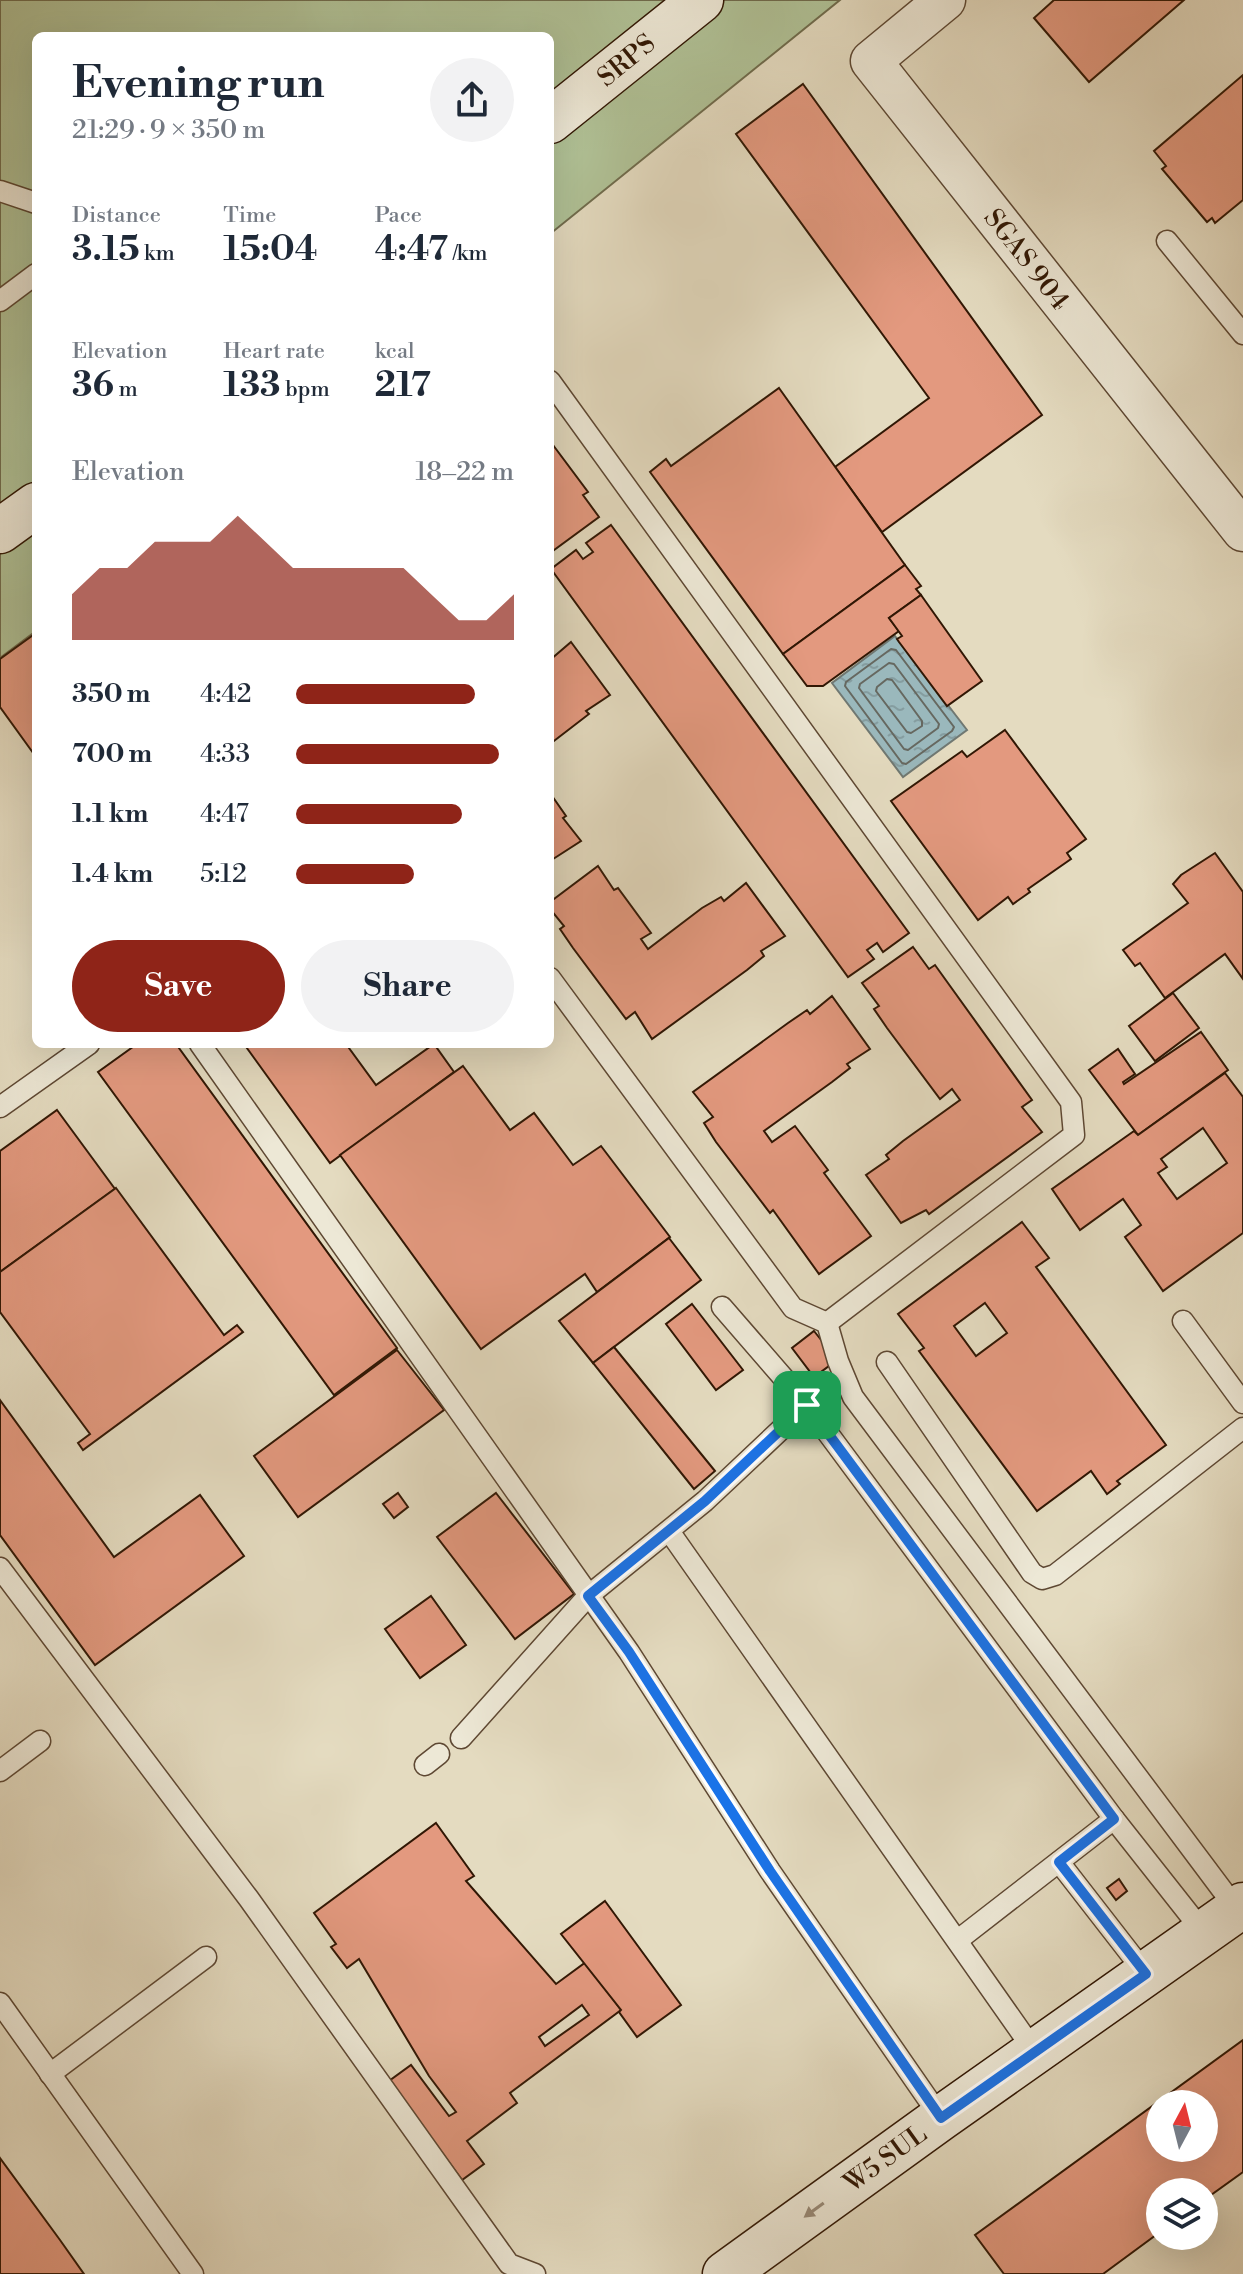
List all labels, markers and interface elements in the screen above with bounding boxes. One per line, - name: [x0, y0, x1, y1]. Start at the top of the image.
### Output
- street label: SRPS: [591, 28, 662, 94]
- text: Evening run: [72, 56, 325, 111]
- button: share: [430, 58, 514, 142]
- text: 21:29 · 9 × 350 m: [72, 114, 265, 146]
- text: Distance: [72, 202, 161, 229]
- text: Time: [223, 202, 276, 229]
- text: Pace: [375, 202, 422, 229]
- street label: SGAS 904: [977, 203, 1076, 317]
- text: 3.15: [72, 229, 139, 271]
- text: 15:04: [223, 229, 318, 271]
- text: 4:47: [375, 229, 448, 271]
- text: km: [139, 240, 175, 267]
- text: /km: [448, 240, 488, 267]
- text: Elevation: [72, 338, 167, 365]
- text: Heart rate: [223, 338, 325, 365]
- text: kcal: [375, 338, 415, 365]
- text: 36: [72, 365, 114, 407]
- text: 133: [223, 365, 281, 407]
- text: 217: [375, 365, 431, 407]
- text: m: [114, 376, 138, 403]
- text: bpm: [281, 376, 330, 403]
- text: Elevation: [72, 456, 185, 488]
- text: 18–22 m: [416, 456, 514, 488]
- text: 350 m: [72, 678, 151, 710]
- text: 4:42: [200, 678, 252, 710]
- text: 700 m: [72, 738, 152, 770]
- text: 4:33: [200, 738, 250, 770]
- text: 1.1 km: [72, 798, 148, 830]
- text: 4:47: [200, 798, 249, 830]
- text: 1.4 km: [72, 858, 153, 890]
- text: 5:12: [200, 858, 247, 890]
- button: Save: [72, 940, 285, 1032]
- button: Share: [301, 940, 514, 1032]
- pin: [773, 1371, 841, 1439]
- icon: arrive: [785, 1383, 829, 1427]
- north arrow: [1146, 2090, 1218, 2162]
- map controls: [1146, 2090, 1218, 2250]
- street label: W5 SUL: [837, 2118, 933, 2200]
- button: layers: [1146, 2178, 1218, 2250]
- one-way arrow: [804, 2201, 824, 2217]

